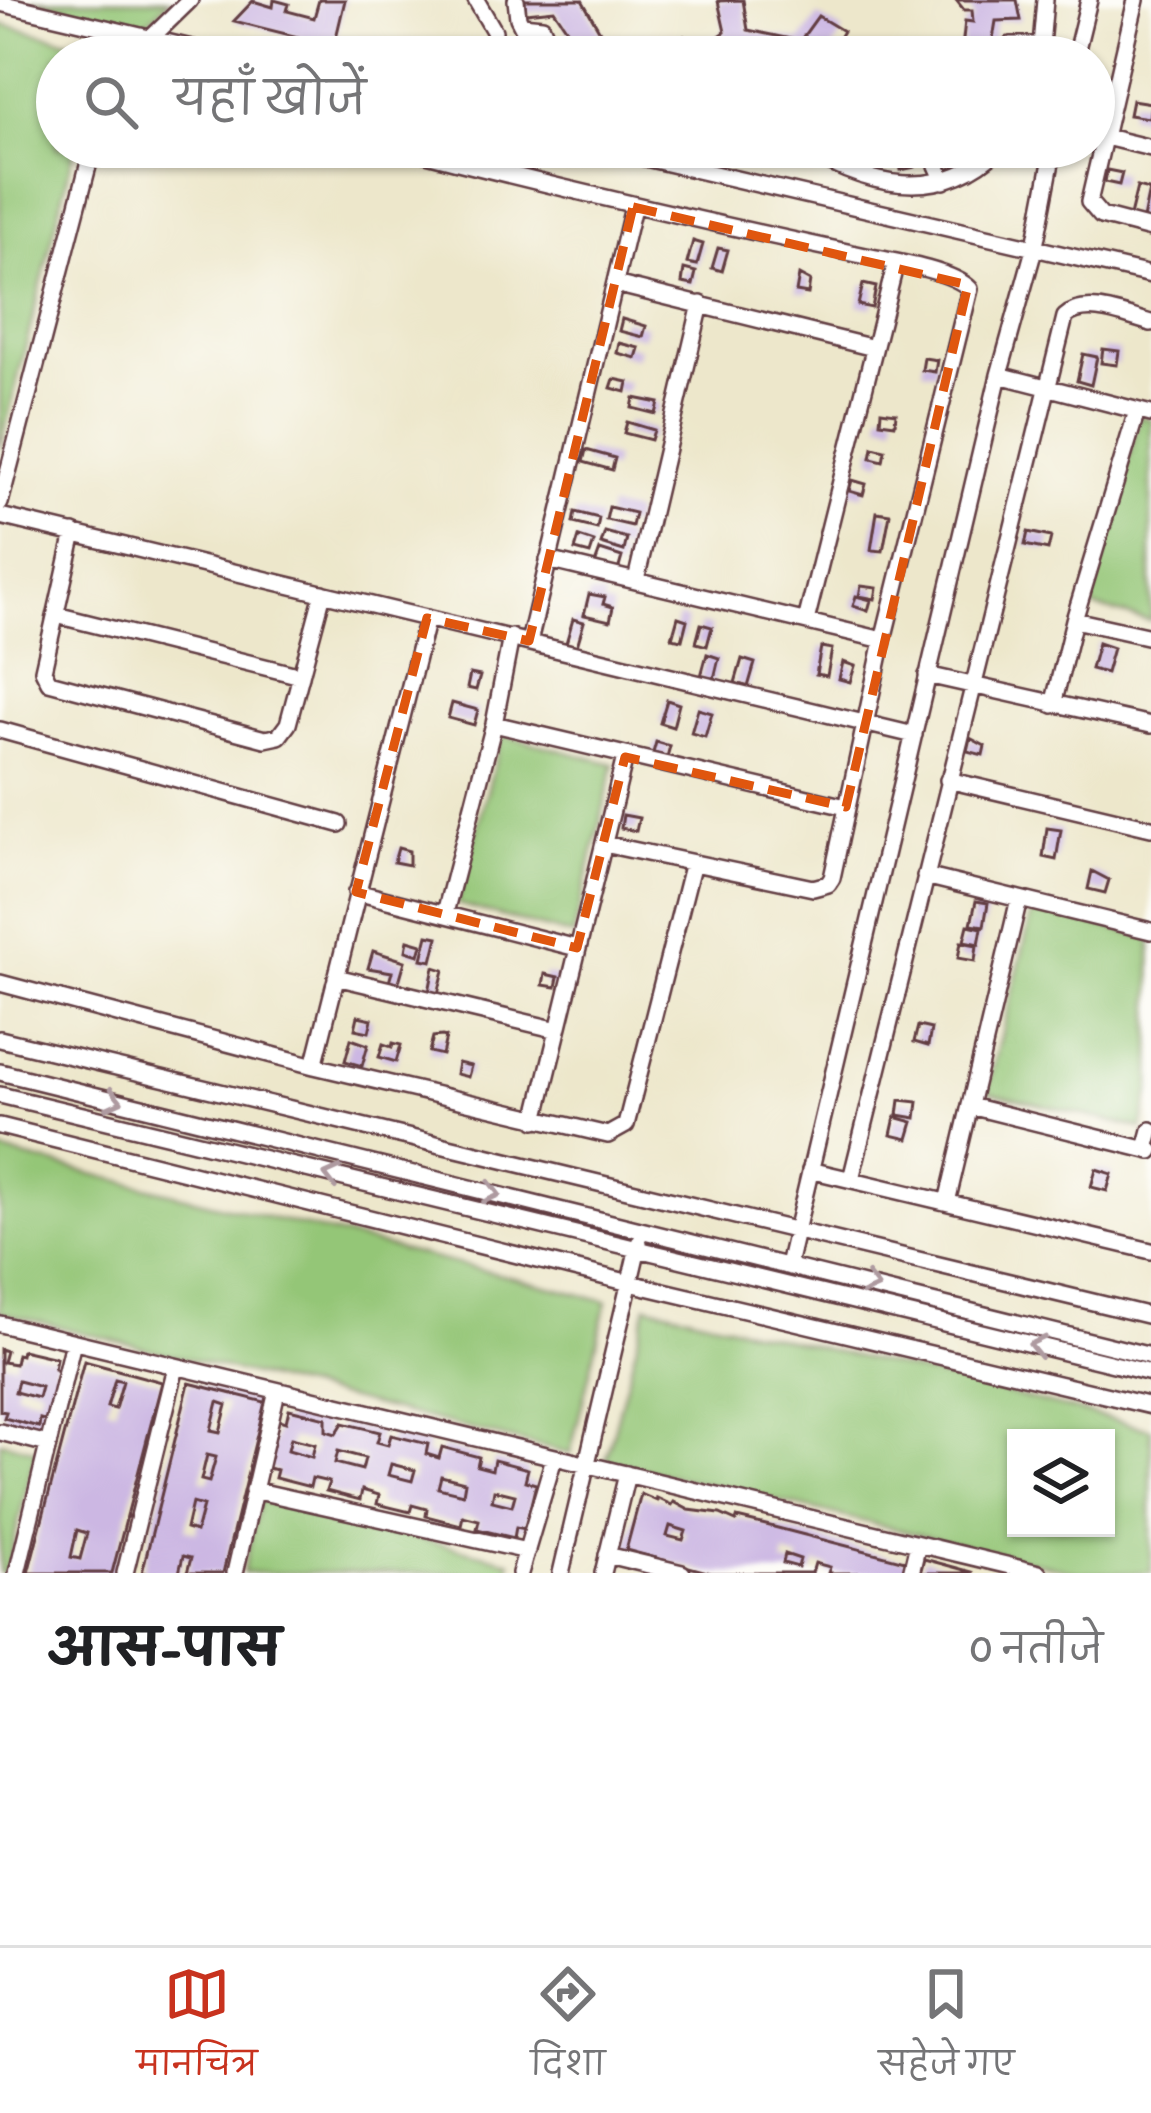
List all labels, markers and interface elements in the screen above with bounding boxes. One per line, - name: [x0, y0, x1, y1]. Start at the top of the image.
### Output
- search box: [36, 36, 1115, 168]
- icon: search: [78, 69, 144, 135]
- text: यहाँ खोजें: [174, 71, 366, 125]
- one-way arrow: [103, 1086, 123, 1111]
- one-way arrow: [322, 1165, 342, 1190]
- one-way arrow: [482, 1179, 502, 1204]
- one-way arrow: [861, 1271, 881, 1296]
- one-way arrow: [1028, 1335, 1048, 1360]
- map controls: [1007, 1429, 1115, 1537]
- button: layers: [1007, 1429, 1115, 1537]
- text: आस-पास: [48, 1617, 281, 1678]
- text: 0 नतीजे: [969, 1625, 1103, 1672]
- tab: मानचित्र: [137, 1961, 258, 2100]
- tab: दिशा: [531, 1961, 605, 2100]
- tab: सहेजे गए: [878, 1961, 1014, 2100]

